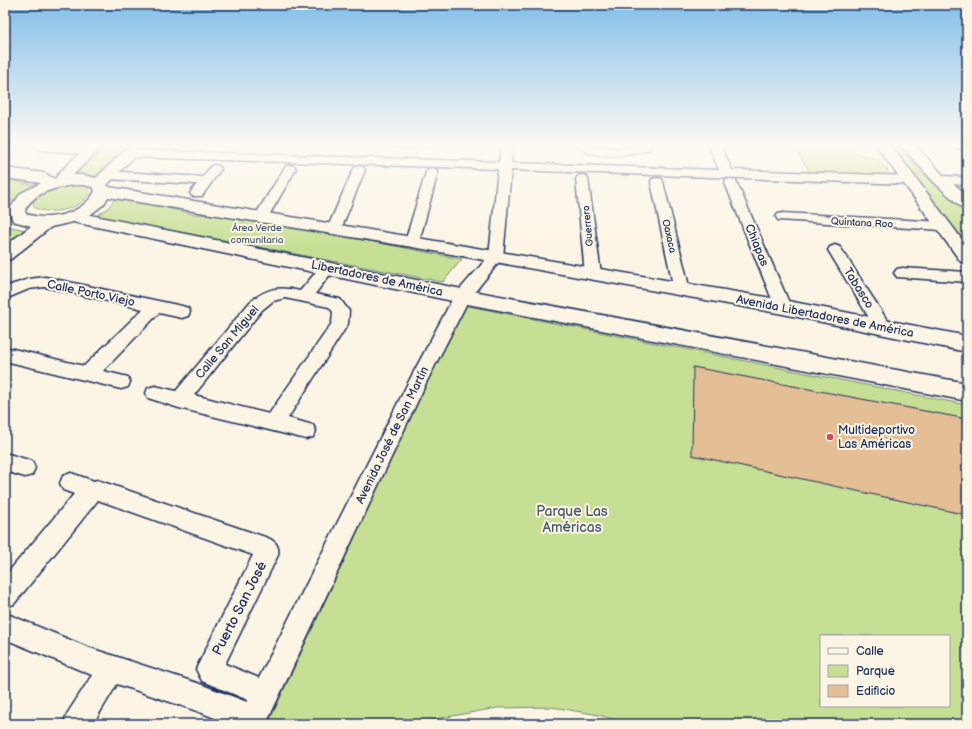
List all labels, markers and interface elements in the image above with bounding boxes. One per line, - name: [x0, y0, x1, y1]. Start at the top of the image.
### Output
- street label: Guerrero: [580, 205, 596, 247]
- street label: Quintana Roo: [831, 215, 894, 231]
- street label: Oaxaca: [659, 218, 679, 255]
- park label: Área Verde comunitaria: [231, 222, 284, 246]
- street label: Chiapas: [741, 222, 772, 269]
- street label: Libertadores de América: [310, 257, 444, 300]
- street label: Tabasco: [840, 265, 877, 312]
- street label: Calle Porto Viejo: [46, 277, 136, 310]
- street label: Avenida Libertadores de América: [735, 292, 915, 341]
- street label: Calle San Miguel: [192, 303, 262, 382]
- street label: Avenida José de San Martín: [353, 364, 432, 506]
- place label: Multideportivo Las Américas: [838, 423, 915, 452]
- marker: Multideportivo Las Américas: [825, 432, 835, 442]
- park label: Parque Las Américas: [536, 503, 608, 536]
- street label: Puerto San José: [208, 558, 271, 658]
- legend: [820, 635, 950, 707]
- text: Calle: [856, 644, 884, 659]
- text: Parque: [856, 664, 895, 679]
- text: Edificio: [856, 684, 896, 699]

